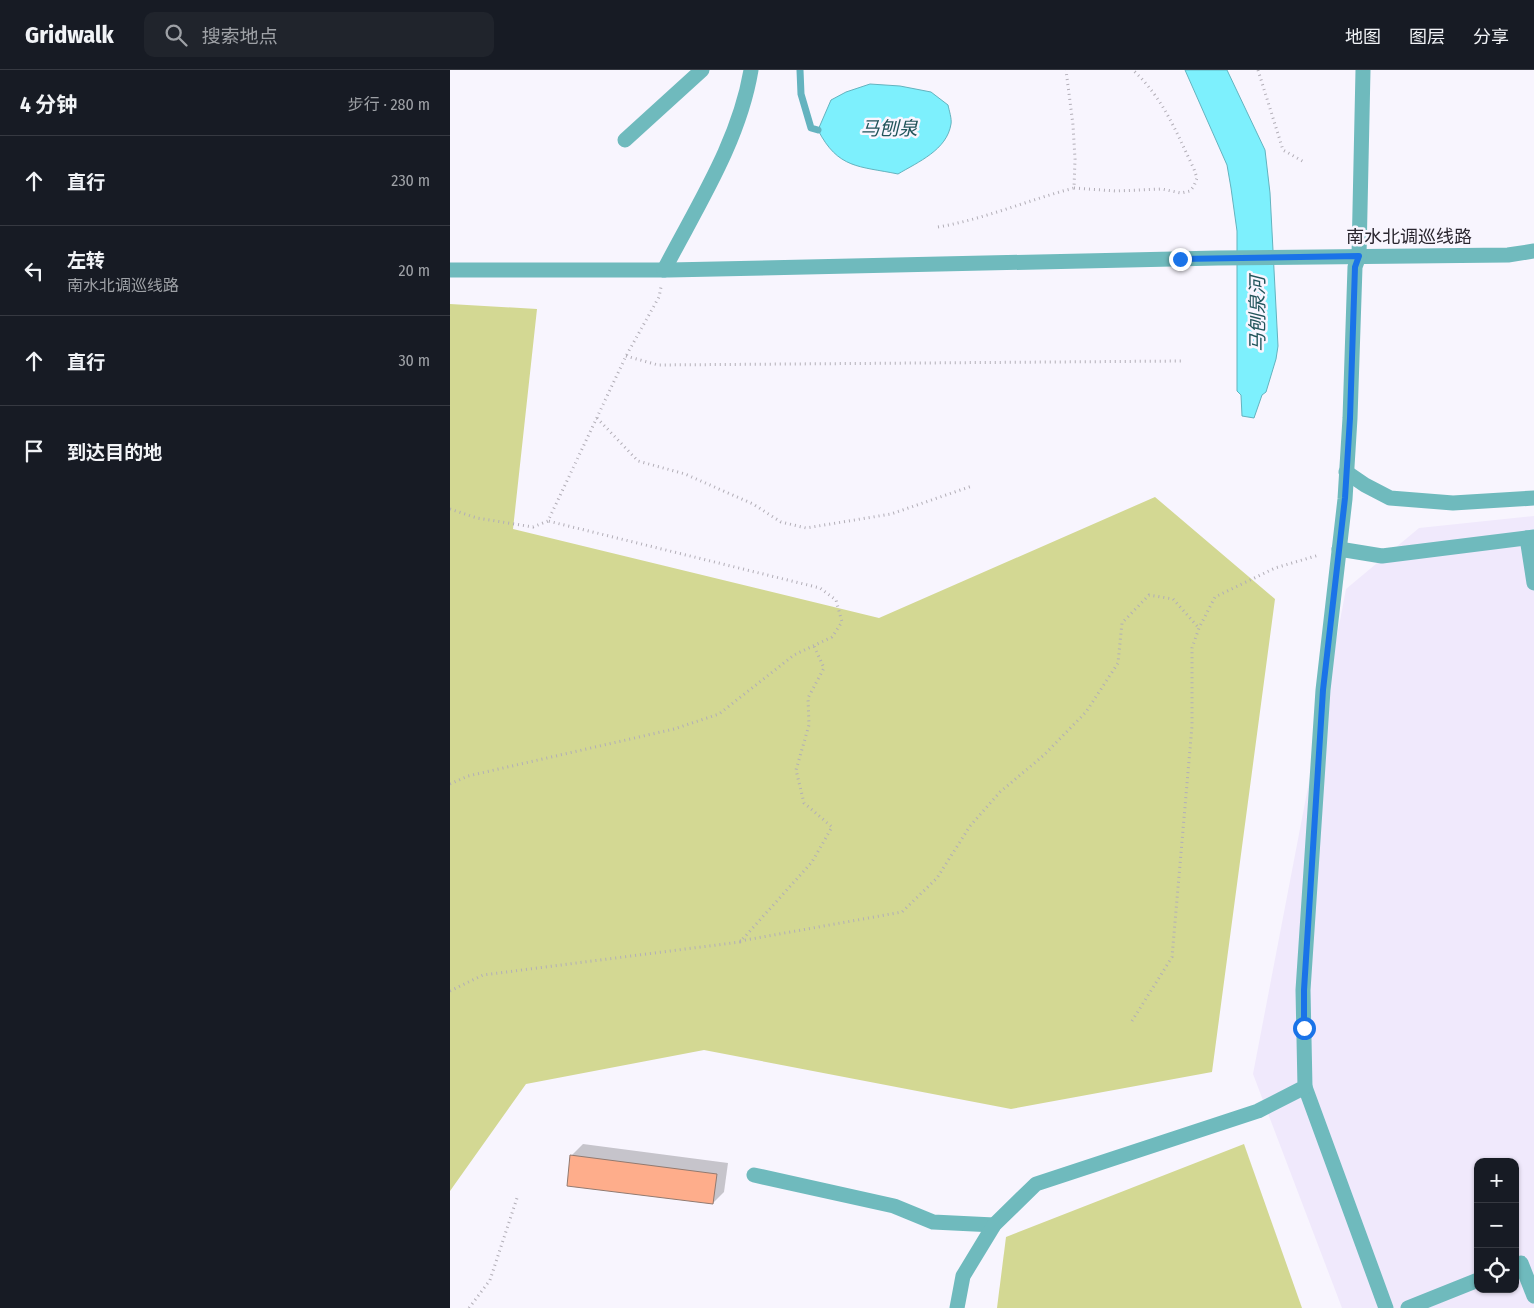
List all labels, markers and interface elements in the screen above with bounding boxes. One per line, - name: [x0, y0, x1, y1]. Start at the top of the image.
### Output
- search box: [144, 12, 494, 57]
- text: Gridwalk: [25, 21, 114, 49]
- icon: search: [162, 21, 190, 49]
- text: 搜索地点: [202, 25, 278, 48]
- text: 地图: [1345, 26, 1381, 48]
- text: 图层: [1409, 26, 1445, 48]
- text: 分享: [1473, 26, 1509, 48]
- text: 4 分钟: [20, 92, 77, 118]
- text: 步行 · 280 m: [348, 95, 430, 114]
- water label: 马刨泉: [860, 117, 918, 140]
- icon: ahead: [20, 167, 48, 195]
- text: 直行: [67, 171, 105, 194]
- text: 230 m: [391, 171, 430, 190]
- street label: 南水北调巡线路: [1346, 226, 1472, 248]
- route end: [1169, 248, 1192, 271]
- text: 左转: [67, 249, 105, 272]
- icon: left: [20, 257, 48, 285]
- text: 20 m: [399, 261, 430, 280]
- water label: 马刨泉河: [1246, 272, 1269, 352]
- text: 南水北调巡线路: [67, 276, 179, 295]
- icon: ahead: [20, 347, 48, 375]
- text: 直行: [67, 351, 105, 374]
- text: 30 m: [398, 351, 430, 370]
- icon: arrive: [20, 437, 48, 465]
- text: 到达目的地: [67, 441, 162, 464]
- route start: [1293, 1017, 1316, 1040]
- map controls: [1474, 1158, 1519, 1293]
- button: +: [1474, 1158, 1519, 1203]
- button: −: [1474, 1203, 1519, 1248]
- button: locate: [1474, 1248, 1519, 1293]

